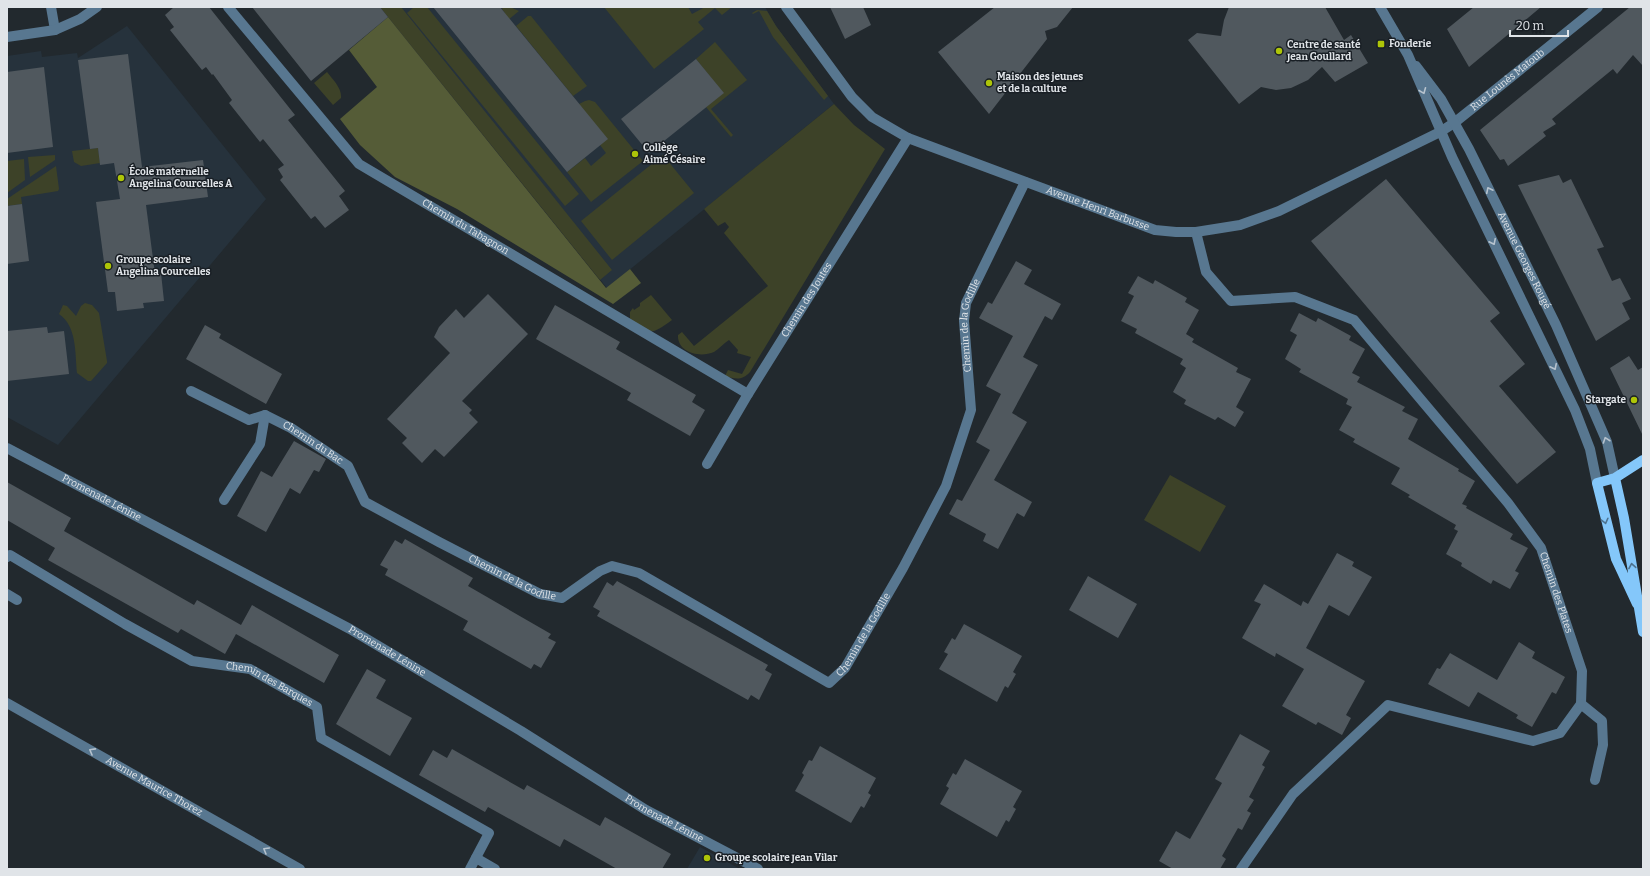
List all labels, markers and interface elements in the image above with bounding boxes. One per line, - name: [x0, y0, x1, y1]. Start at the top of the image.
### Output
- scale bar: [1510, 12, 1568, 38]
- text: 20 m: [1516, 19, 1545, 33]
- place label: Centre de santé Jean Goullard: [1286, 38, 1361, 63]
- place label: Fonderie: [1389, 38, 1432, 50]
- marker: Fonderie: [1376, 39, 1386, 49]
- marker: Centre de santé Jean Goullard: [1274, 46, 1284, 56]
- street label: Rue Lounès Matoub: [1468, 46, 1547, 113]
- place label: Maison des jeunes et de la culture: [997, 71, 1083, 95]
- marker: Maison des jeunes et de la culture: [984, 78, 994, 88]
- one-way arrow: [1418, 87, 1426, 94]
- place label: Collège Aimé Césaire: [643, 141, 706, 166]
- marker: Collège Aimé Césaire: [630, 149, 640, 159]
- place label: École maternelle Angelina Courcelles A: [129, 164, 233, 190]
- marker: École maternelle Angelina Courcelles A: [116, 173, 126, 183]
- street label: Avenue Henri Barbusse: [1044, 184, 1151, 233]
- one-way arrow: [1486, 186, 1494, 194]
- street label: Chemin du Tabagnon: [420, 197, 512, 258]
- street label: Avenue Georges Rougé: [1495, 210, 1553, 311]
- one-way arrow: [1488, 238, 1496, 246]
- place label: Groupe scolaire Angelina Courcelles: [116, 254, 211, 278]
- street label: Chemin des Joutes: [779, 260, 835, 340]
- marker: Groupe scolaire Angelina Courcelles: [103, 261, 113, 271]
- street label: Chemin de la Godille: [958, 277, 983, 373]
- one-way arrow: [1549, 363, 1557, 370]
- place label: Stargate: [1586, 394, 1627, 406]
- marker: Stargate: [1629, 395, 1639, 405]
- street label: Chemin du Bac: [281, 419, 345, 467]
- one-way arrow: [1602, 437, 1610, 444]
- street label: Promenade Lénine: [60, 472, 143, 524]
- one-way arrow: [1601, 518, 1609, 525]
- street label: Chemin des Plates: [1537, 551, 1575, 635]
- street label: Chemin de la Godille: [467, 552, 557, 603]
- one-way arrow: [1629, 563, 1637, 569]
- street label: Chemin de la Godille: [834, 591, 893, 679]
- street label: Promenade Lénine: [346, 623, 428, 679]
- street label: Chemin des Barques: [225, 660, 315, 709]
- one-way arrow: [89, 749, 96, 756]
- street label: Avenue Maurice Thorez: [103, 754, 205, 819]
- street label: Promenade Lénine: [623, 792, 706, 845]
- one-way arrow: [263, 847, 270, 854]
- place label: Groupe scolaire Jean Vilar: [715, 852, 838, 864]
- marker: Groupe scolaire Jean Vilar: [702, 853, 712, 863]

